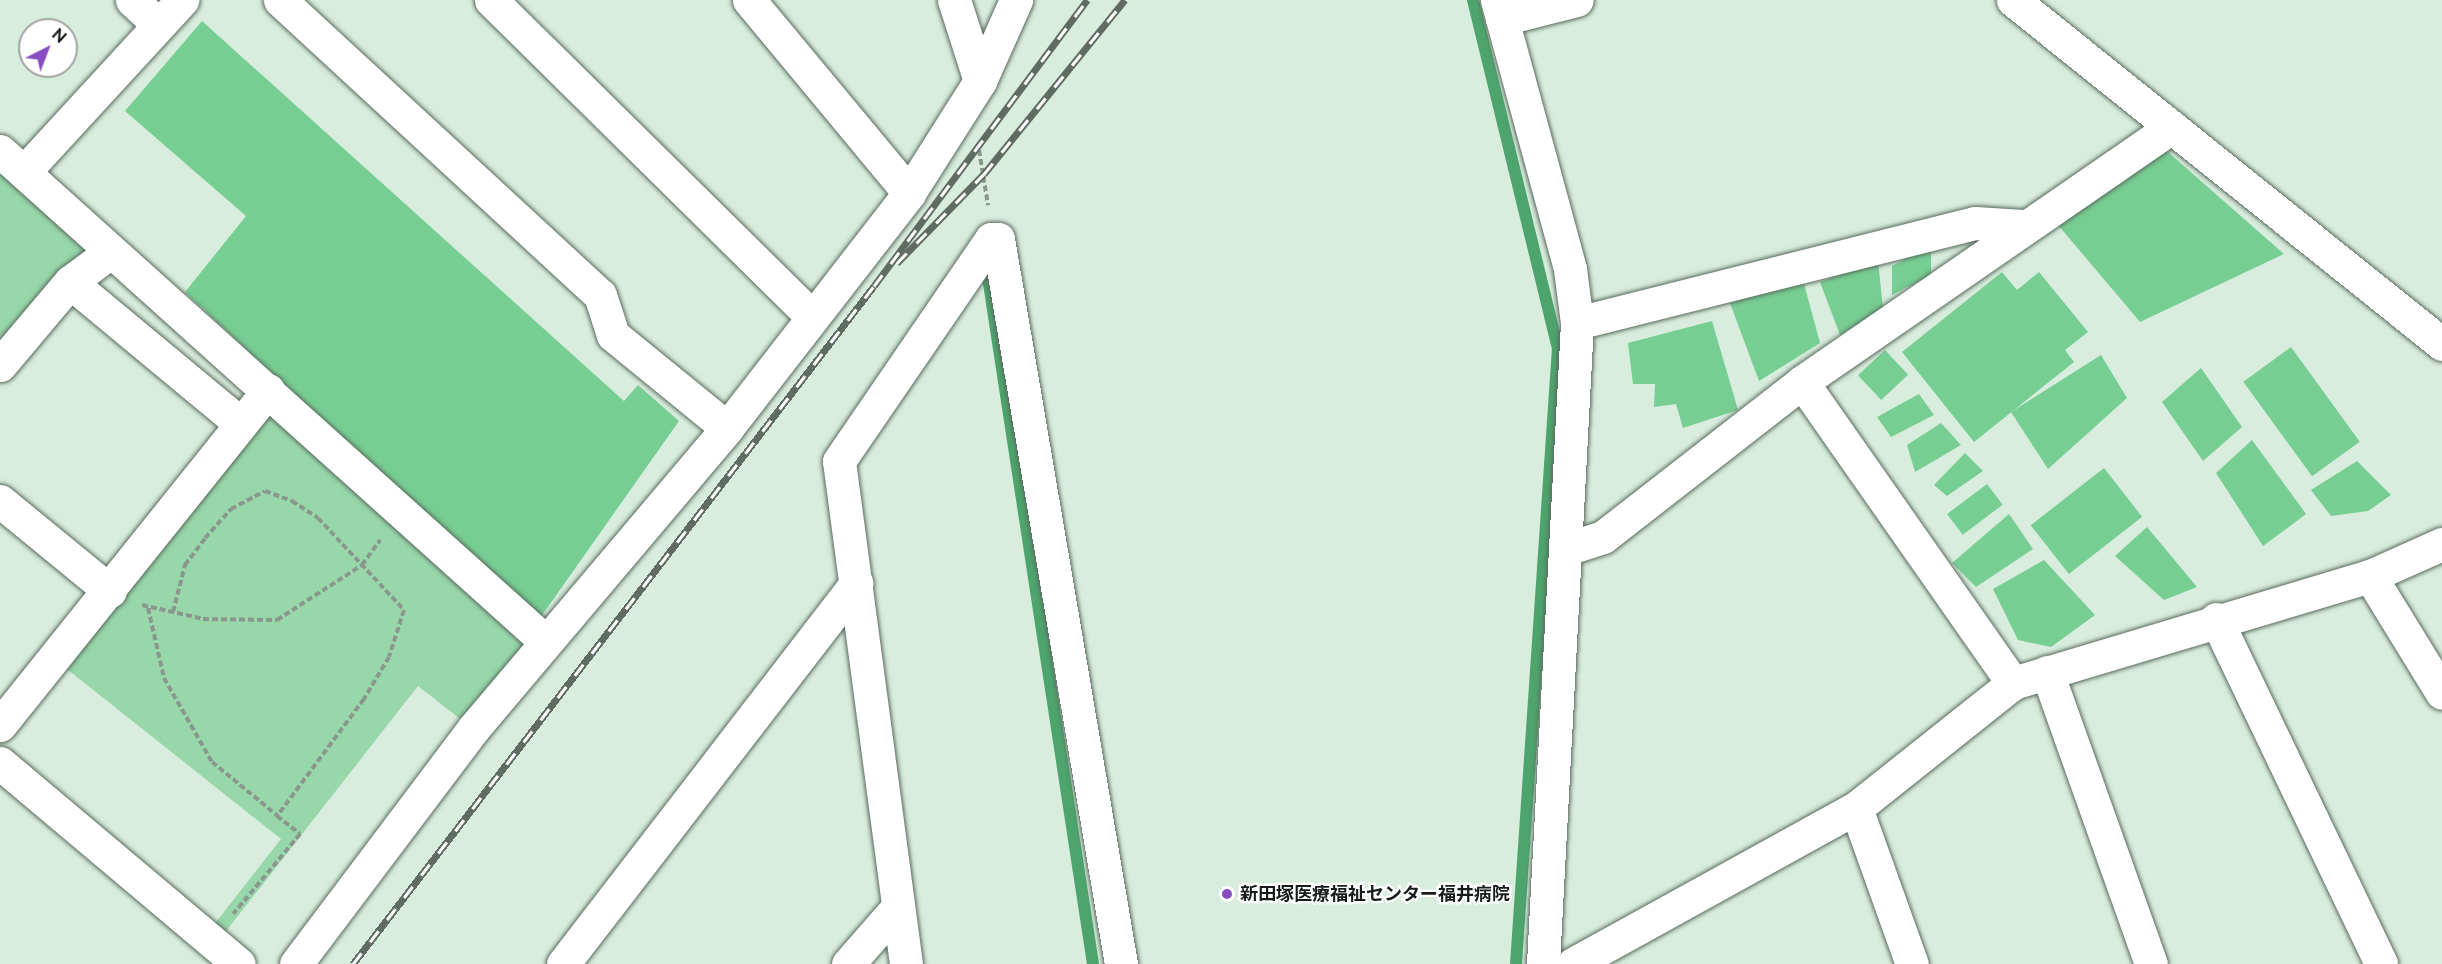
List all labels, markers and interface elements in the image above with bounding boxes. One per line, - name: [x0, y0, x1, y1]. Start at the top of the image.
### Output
- north arrow: [18, 18, 78, 78]
- text: N: [48, 25, 70, 47]
- place label: 新田塚医療福祉センター福井病院: [1240, 883, 1510, 905]
- marker: 新田塚医療福祉センター福井病院: [1218, 885, 1236, 903]

